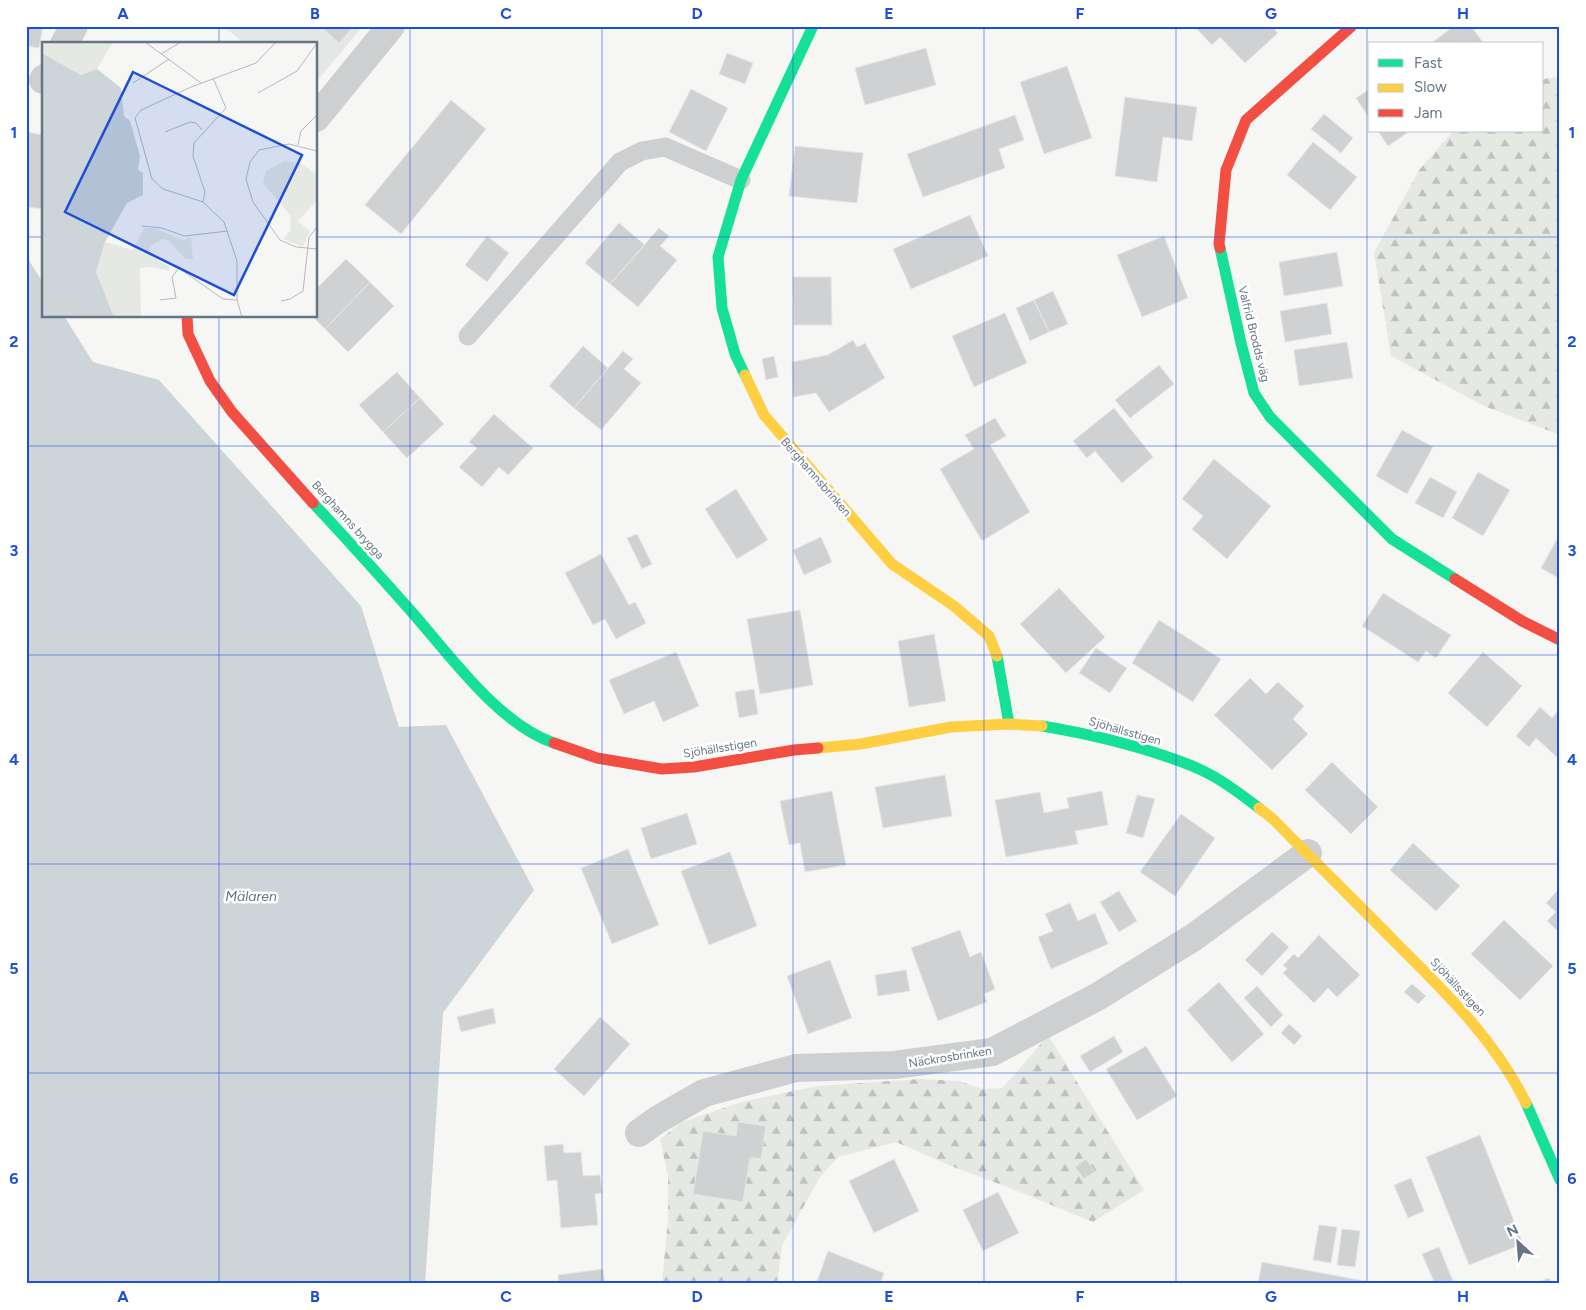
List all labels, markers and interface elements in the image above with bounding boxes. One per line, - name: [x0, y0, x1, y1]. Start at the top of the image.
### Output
- text: A: [117, 4, 129, 23]
- text: B: [310, 4, 320, 23]
- text: C: [500, 4, 512, 23]
- text: D: [691, 4, 703, 23]
- text: E: [884, 4, 894, 23]
- text: F: [1076, 4, 1085, 23]
- text: G: [1265, 4, 1277, 23]
- text: H: [1457, 4, 1469, 23]
- inset map: [42, 42, 318, 318]
- legend: [1368, 42, 1544, 132]
- text: Fast: [1414, 54, 1443, 72]
- text: Slow: [1414, 78, 1447, 96]
- text: Jam: [1414, 104, 1442, 122]
- text: 1: [11, 123, 17, 142]
- text: 1: [1569, 123, 1575, 142]
- street label: Valfrid Brodds väg: [1235, 285, 1273, 383]
- text: 2: [9, 332, 19, 351]
- text: 2: [1567, 332, 1577, 351]
- street label: Berghamnsbrinken: [778, 435, 854, 519]
- street label: Berghamns brygga: [309, 478, 387, 562]
- text: 3: [10, 541, 19, 560]
- text: 3: [1568, 541, 1577, 560]
- street label: Sjöhällsstigen: [1087, 714, 1163, 748]
- street label: Sjöhällsstigen: [682, 735, 758, 761]
- text: 4: [9, 750, 19, 769]
- text: 4: [1567, 750, 1577, 769]
- water label: Mälaren: [225, 888, 277, 905]
- street label: Sjöhällsstigen: [1427, 955, 1489, 1019]
- text: 5: [9, 959, 19, 978]
- text: 5: [1567, 959, 1577, 978]
- street label: Näckrosbrinken: [908, 1043, 993, 1070]
- text: 6: [9, 1169, 19, 1188]
- text: 6: [1567, 1169, 1577, 1188]
- north arrow: [1494, 1218, 1544, 1268]
- text: N: [1504, 1221, 1521, 1241]
- text: A: [117, 1287, 129, 1306]
- text: B: [310, 1287, 320, 1306]
- text: C: [500, 1287, 512, 1306]
- text: D: [691, 1287, 703, 1306]
- text: E: [884, 1287, 894, 1306]
- text: F: [1076, 1287, 1085, 1306]
- text: G: [1265, 1287, 1277, 1306]
- text: H: [1457, 1287, 1469, 1306]

